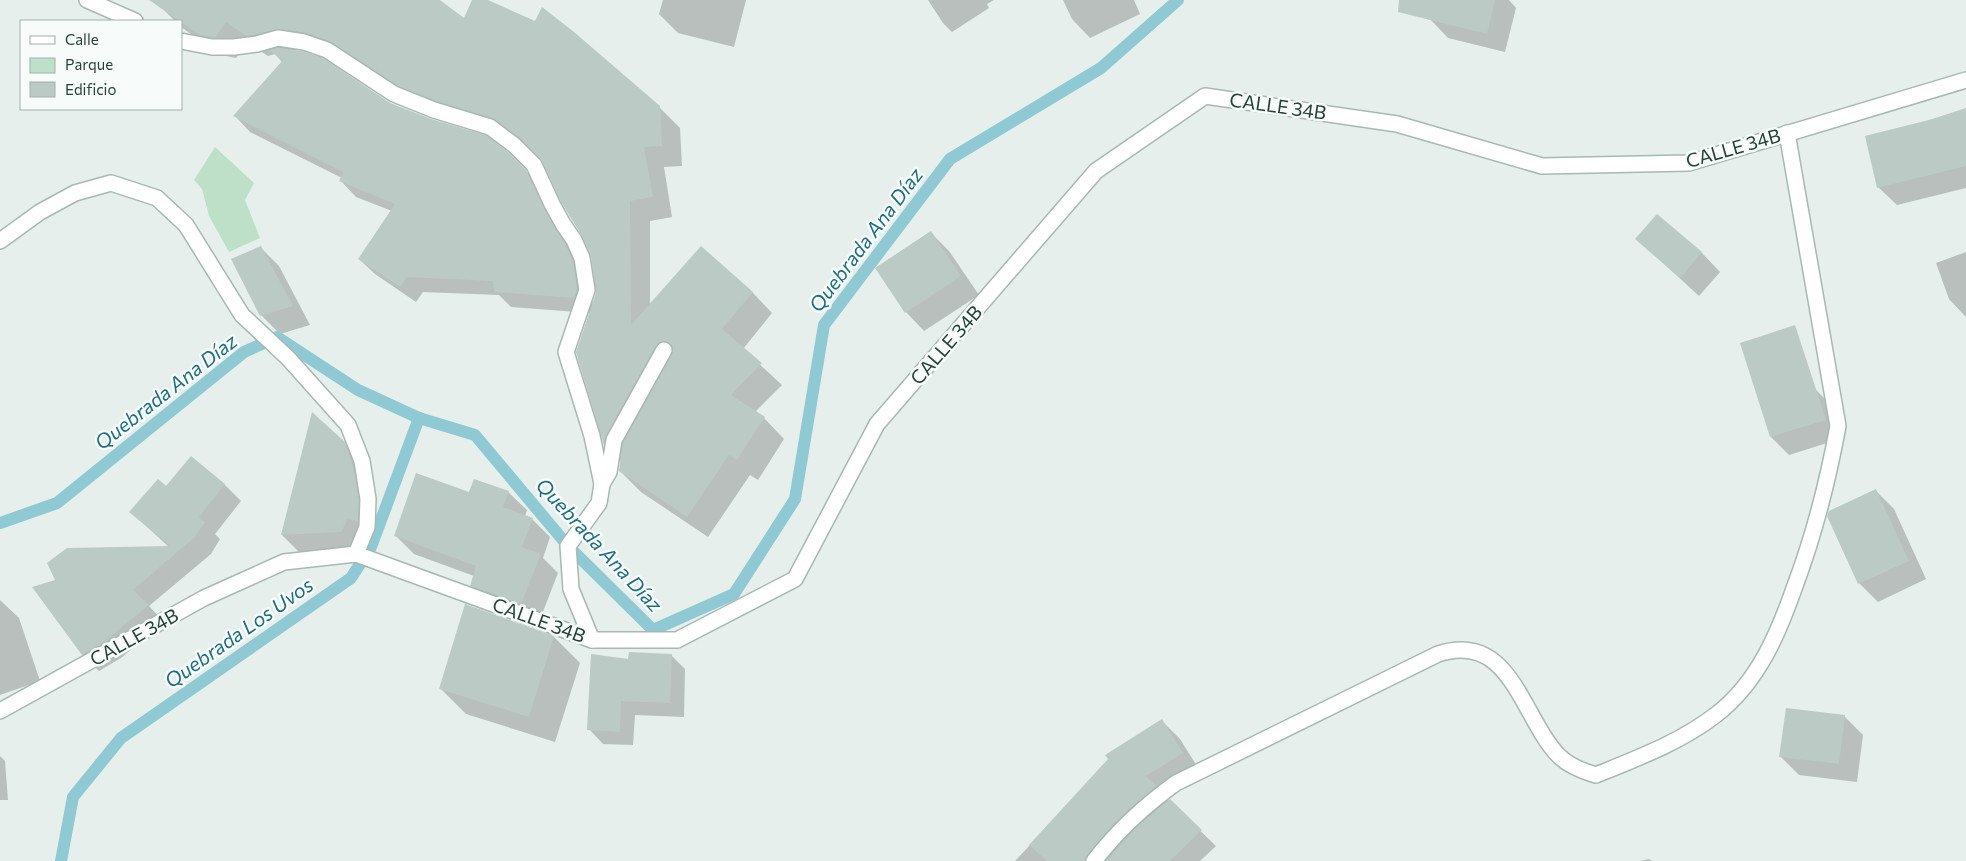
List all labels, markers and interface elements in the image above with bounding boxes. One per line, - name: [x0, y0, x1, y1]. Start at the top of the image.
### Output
- legend: [20, 20, 182, 110]
- text: Calle: [65, 30, 99, 48]
- text: Parque: [65, 55, 113, 73]
- text: Edificio: [65, 80, 116, 98]
- street label: CALLE 34B: [1228, 87, 1328, 124]
- street label: CALLE 34B: [1683, 123, 1783, 172]
- water label: Quebrada Ana Díaz: [803, 163, 927, 316]
- street label: CALLE 34B: [905, 300, 986, 389]
- water label: Quebrada Ana Díaz: [90, 328, 241, 454]
- water label: Quebrada Ana Díaz: [532, 473, 668, 616]
- water label: Quebrada Los Uvos: [160, 572, 317, 692]
- street label: CALLE 34B: [490, 592, 589, 647]
- street label: CALLE 34B: [86, 603, 182, 670]

